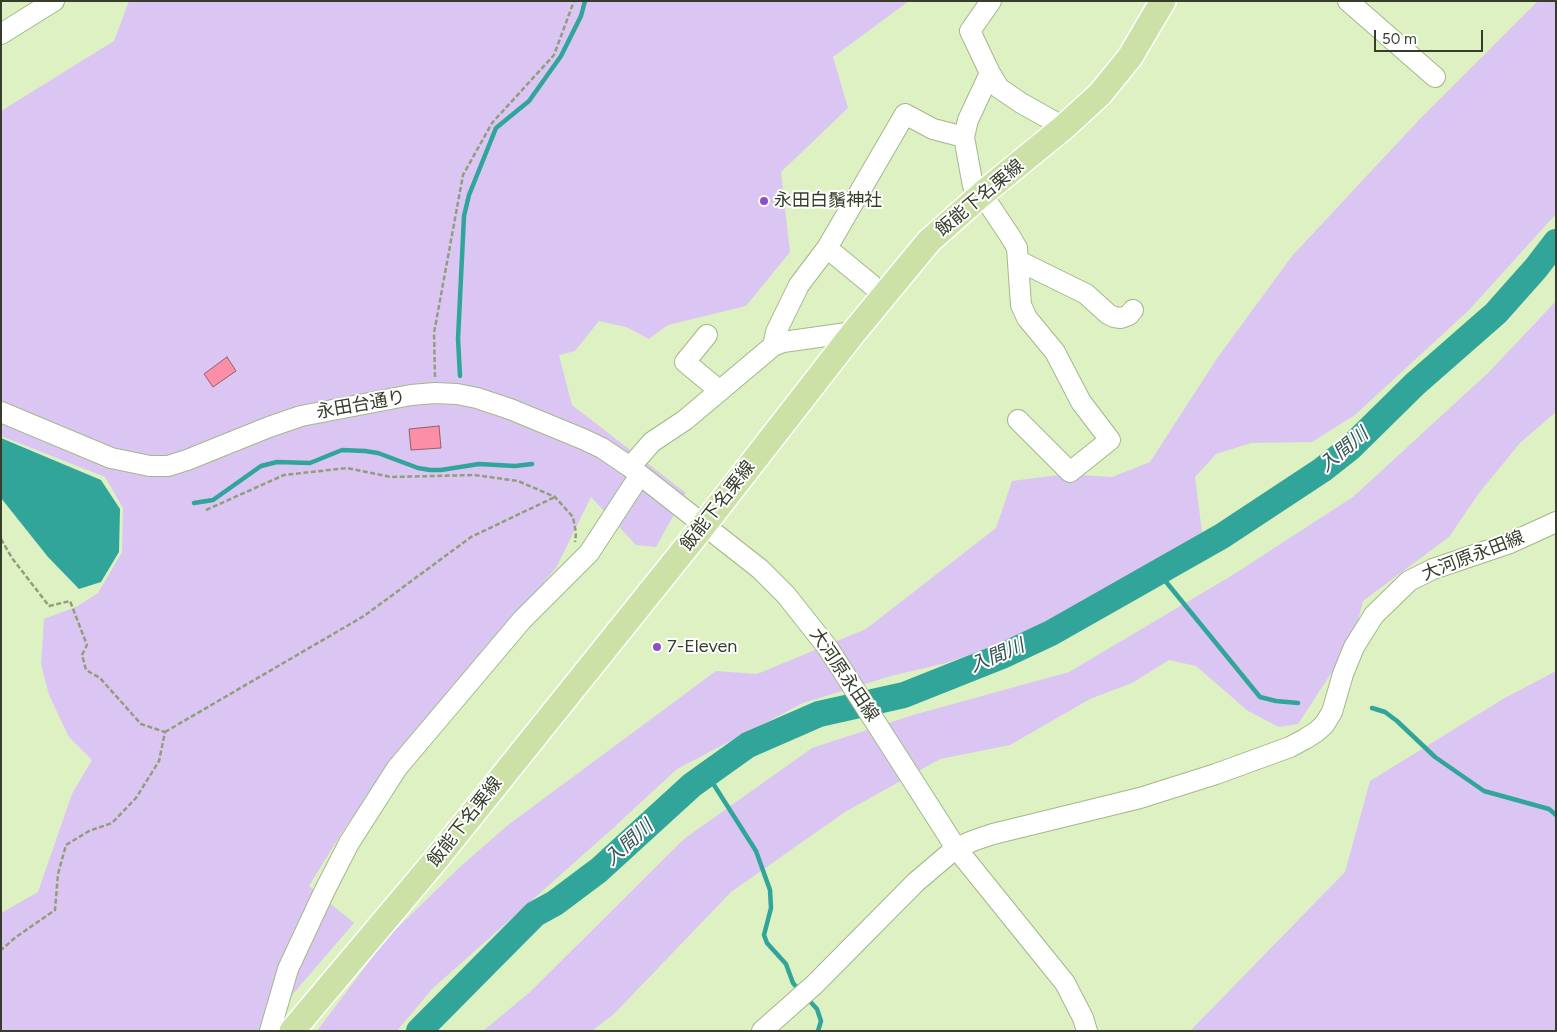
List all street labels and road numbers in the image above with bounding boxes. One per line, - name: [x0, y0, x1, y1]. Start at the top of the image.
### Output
- street label: 飯能下名栗線: [932, 155, 1028, 241]
- street label: 永田台通り: [315, 387, 407, 423]
- street label: 飯能下名栗線: [676, 457, 760, 555]
- street label: 大河原永田線: [1419, 527, 1527, 585]
- street label: 大河原永田線: [805, 624, 883, 726]
- street label: 飯能下名栗線: [423, 773, 507, 871]

